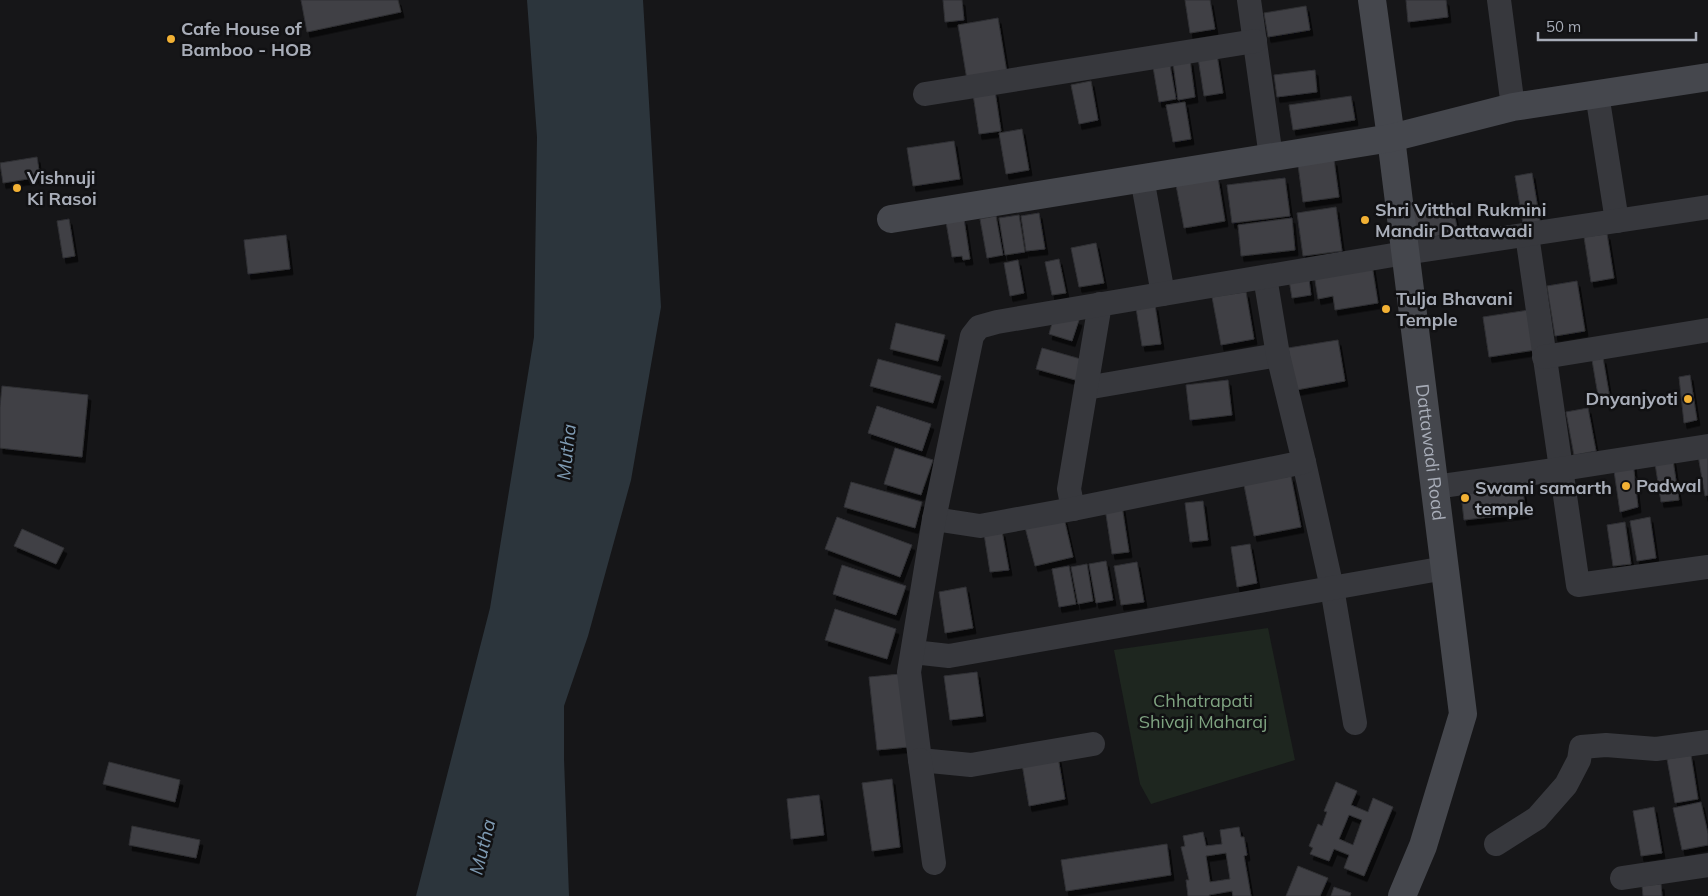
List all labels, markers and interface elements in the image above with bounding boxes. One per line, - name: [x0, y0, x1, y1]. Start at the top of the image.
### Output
- scale bar: [1538, 10, 1696, 42]
- place label: Cafe House of Bamboo - HOB: [181, 17, 312, 61]
- text: 50 m: [1546, 17, 1581, 36]
- marker: Cafe House of Bamboo - HOB: [165, 33, 177, 45]
- place label: Vishnuji Ki Rasoi: [26, 166, 97, 210]
- marker: Vishnuji Ki Rasoi: [11, 182, 23, 194]
- place label: Shri Vitthal Rukmini Mandir Dattawadi: [1375, 198, 1546, 242]
- marker: Shri Vitthal Rukmini Mandir Dattawadi: [1359, 214, 1371, 226]
- place label: Tulja Bhavani Temple: [1396, 287, 1513, 331]
- marker: Tulja Bhavani Temple: [1380, 303, 1392, 315]
- street label: Dattawadi Road: [1411, 382, 1451, 522]
- place label: Dnyanjyoti: [1586, 387, 1678, 410]
- marker: Dnyanjyoti: [1682, 393, 1694, 405]
- water label: Mutha: [551, 423, 581, 481]
- place label: Padwal: [1636, 474, 1701, 497]
- place label: Swami samarth temple: [1475, 476, 1612, 520]
- marker: Padwal: [1620, 480, 1632, 492]
- marker: Swami samarth temple: [1459, 492, 1471, 504]
- park label: Chhatrapati Shivaji Maharaj: [1139, 689, 1267, 733]
- water label: Mutha: [464, 817, 500, 877]

